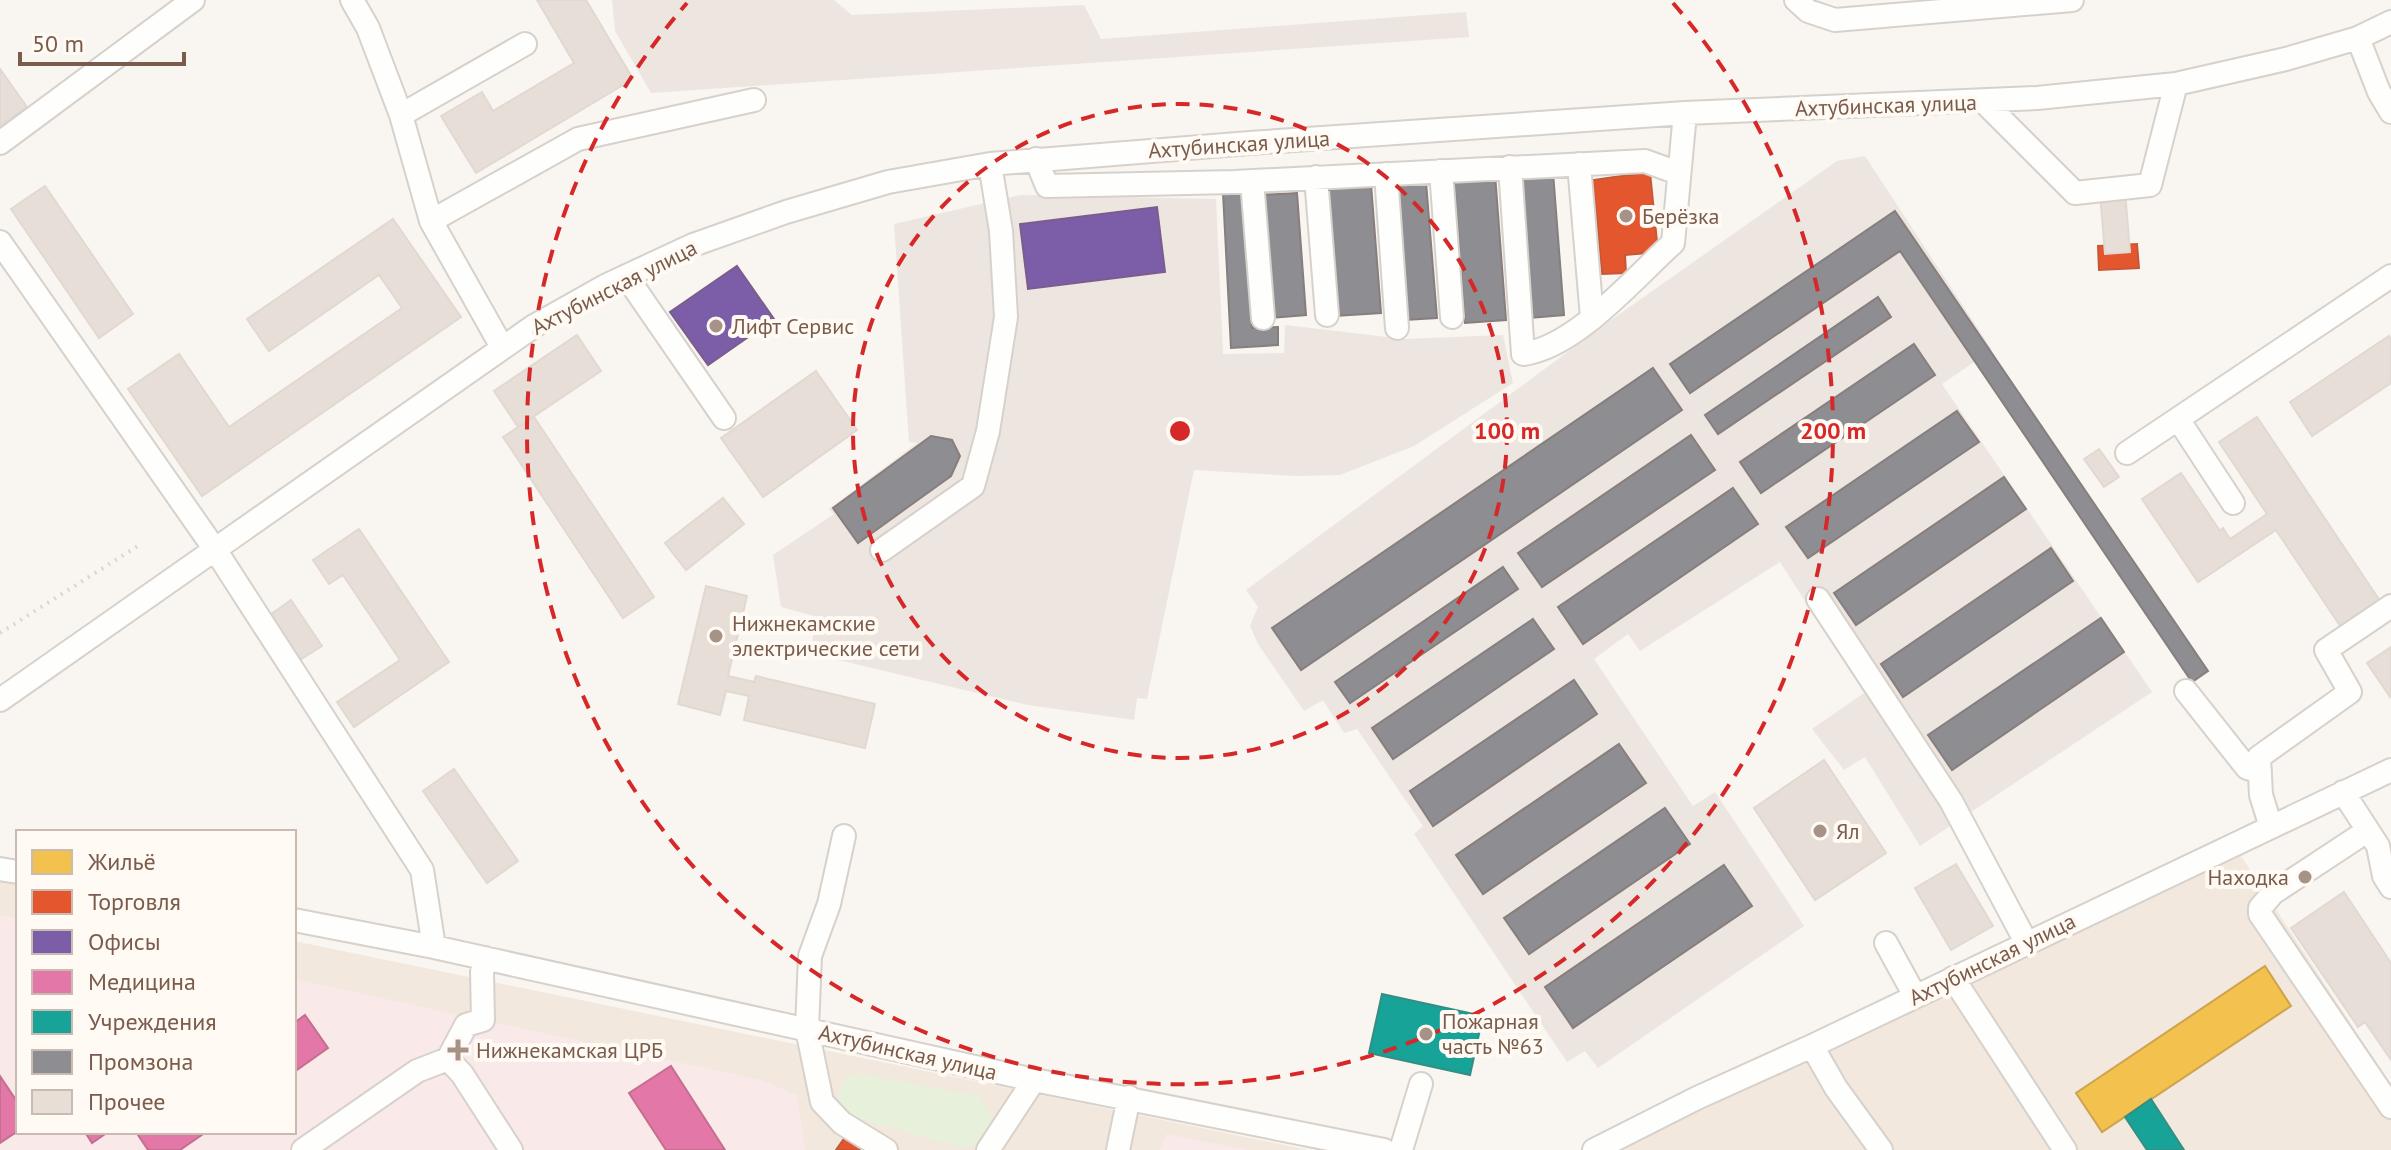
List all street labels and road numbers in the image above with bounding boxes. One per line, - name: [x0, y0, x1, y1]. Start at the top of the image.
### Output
- street label: Ахтубинская улица: [1795, 88, 1977, 122]
- street label: Ахтубинская улица: [1147, 124, 1331, 164]
- street label: Ахтубинская улица: [527, 233, 701, 341]
- street label: Ахтубинская улица: [1904, 907, 2080, 1011]
- street label: Ахтубинская улица: [816, 1018, 1000, 1086]

